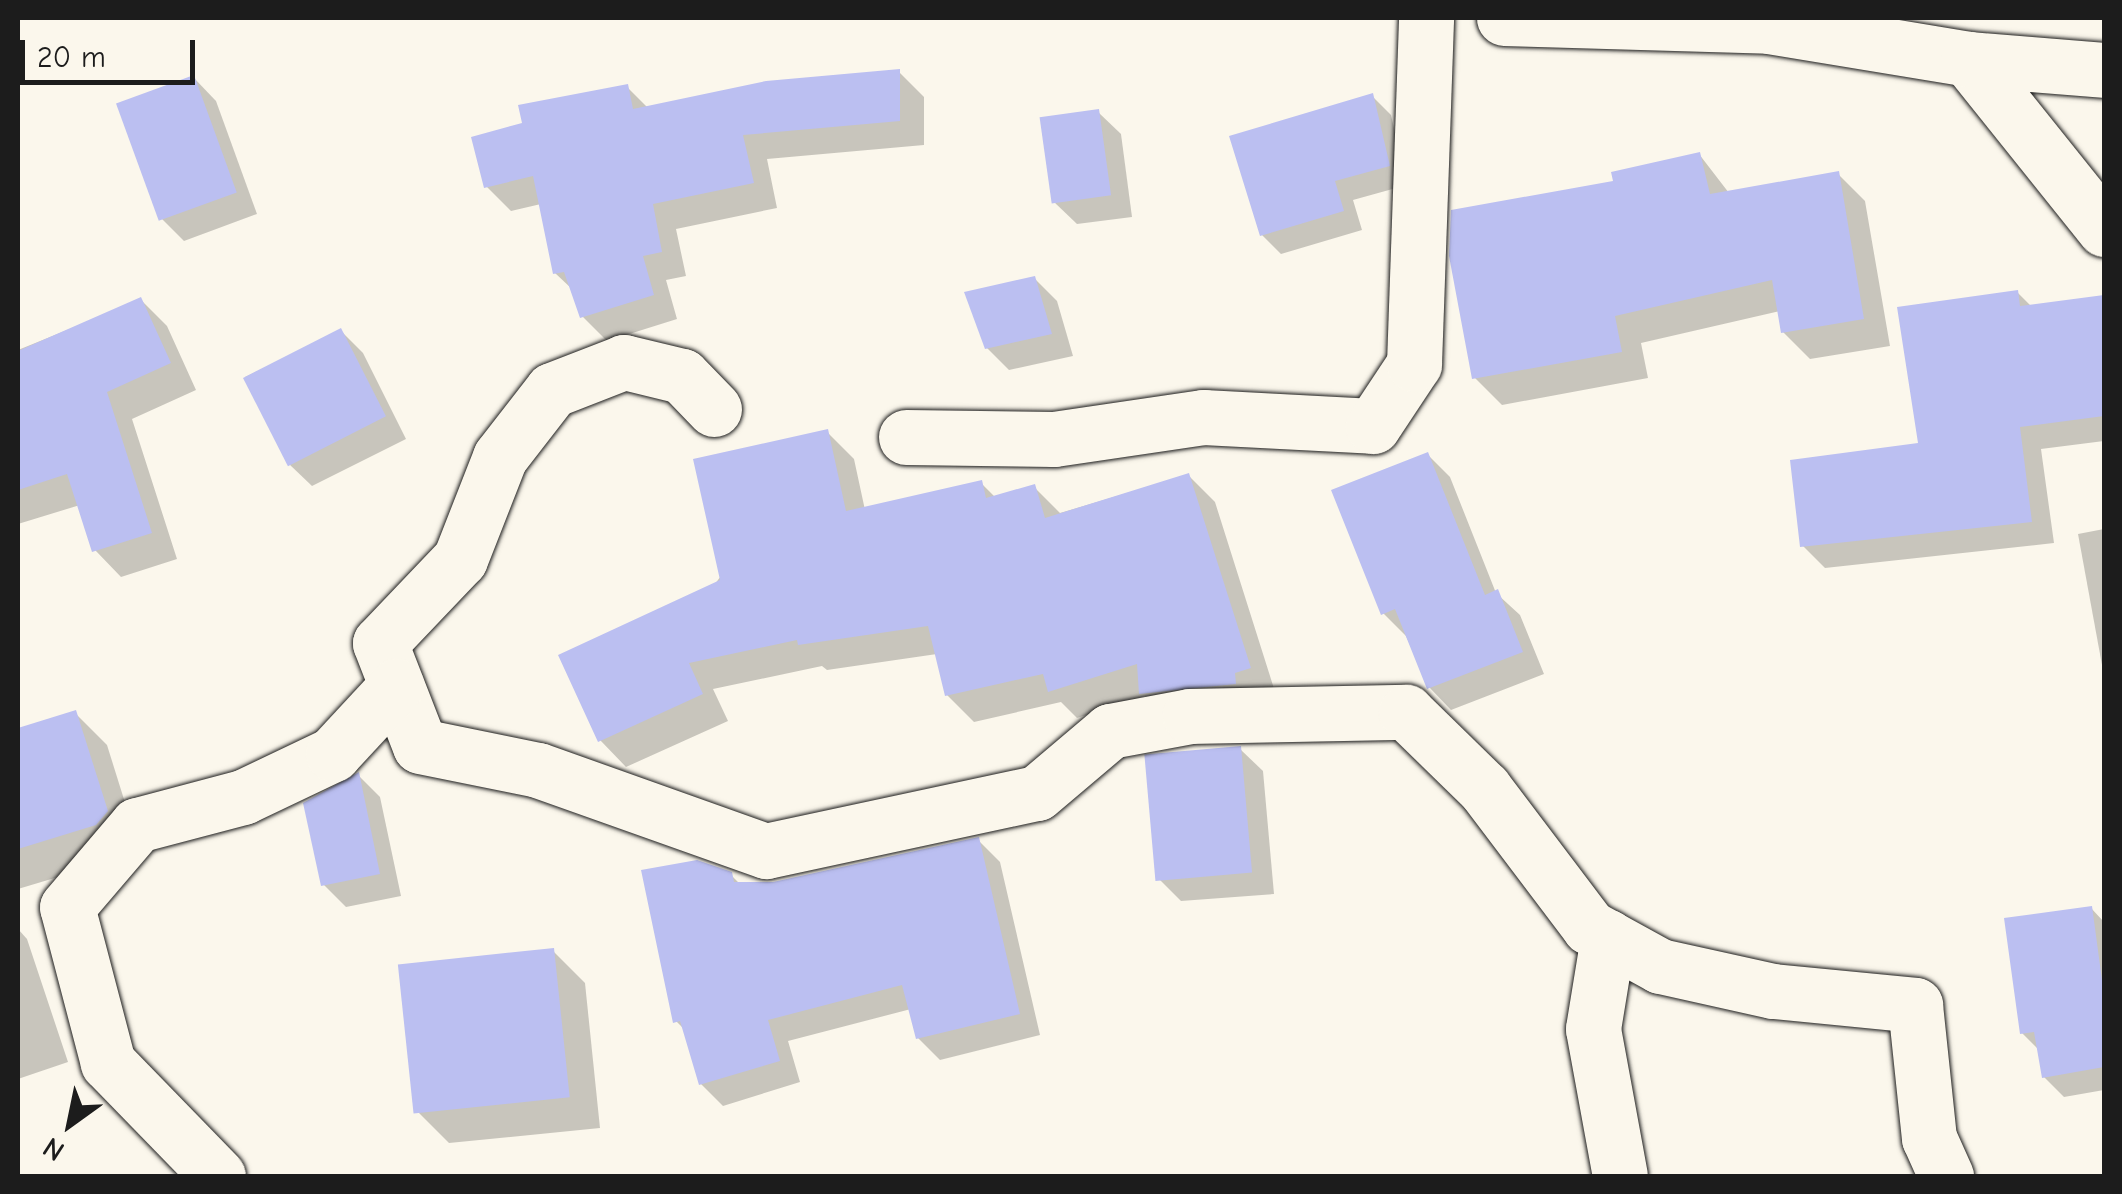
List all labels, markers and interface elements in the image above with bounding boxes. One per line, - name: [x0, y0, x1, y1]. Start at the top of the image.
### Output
- scale bar: [25, 20, 200, 82]
- text: 20 m: [37, 40, 106, 75]
- north arrow: [20, 1074, 120, 1174]
- text: N: [37, 1131, 70, 1168]

